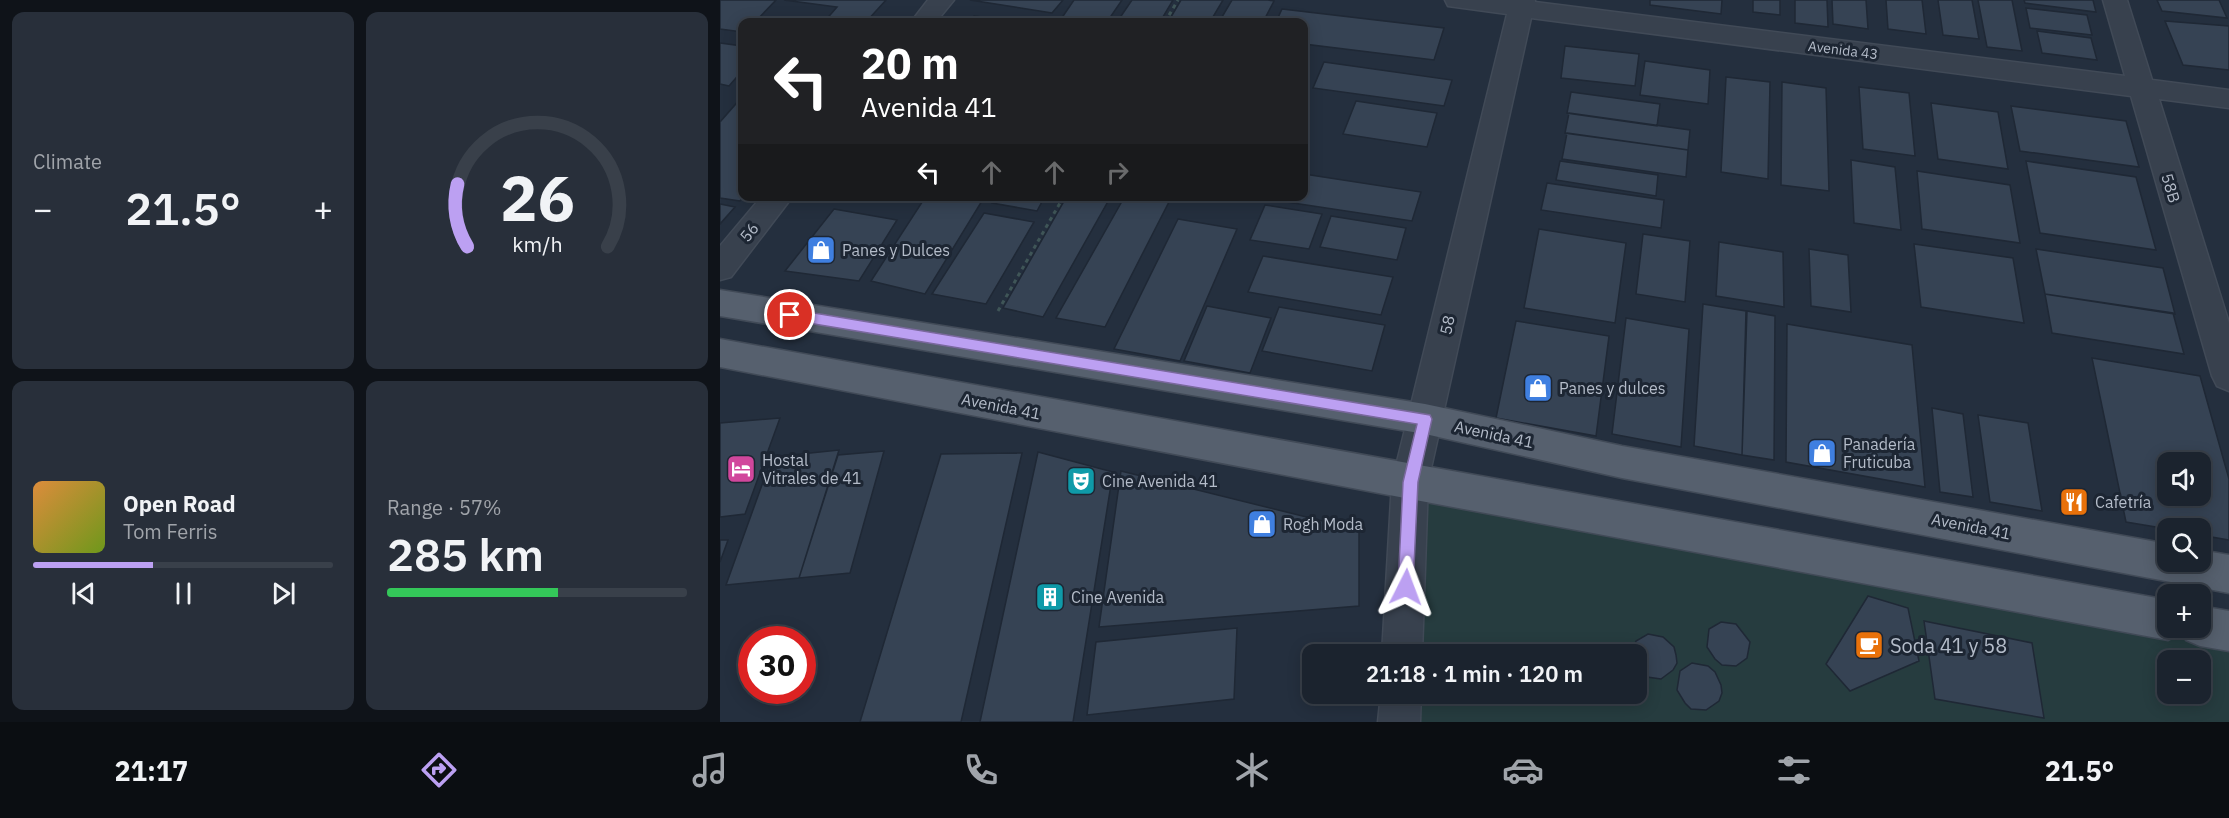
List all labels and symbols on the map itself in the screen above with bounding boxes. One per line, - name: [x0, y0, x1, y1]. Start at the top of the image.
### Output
- street label: Avenida 43: [1807, 37, 1879, 63]
- street label: 58B: [2157, 171, 2185, 205]
- street label: 56: [735, 218, 763, 246]
- shop icon: Panes y Dulces: [805, 234, 837, 266]
- place label: Panes y Dulces: [842, 240, 950, 260]
- pin: [764, 289, 815, 340]
- street label: 58: [1435, 313, 1459, 337]
- shop icon: Panes y dulces: [1522, 372, 1554, 404]
- place label: Panes y dulces: [1559, 378, 1666, 398]
- street label: Avenida 41: [960, 389, 1042, 423]
- street label: Avenida 41: [1453, 416, 1535, 452]
- place label: Panadería Fruticuba: [1843, 434, 1916, 472]
- shop icon: Panadería Fruticuba: [1806, 437, 1838, 469]
- place label: Hostal Vitrales de 41: [762, 450, 861, 488]
- hotel icon: Hostal Vitrales de 41: [725, 453, 757, 485]
- theatre icon: Cine Avenida 41: [1065, 465, 1097, 497]
- place label: Cine Avenida 41: [1102, 471, 1218, 491]
- restaurant icon: Cafetría: [2058, 486, 2090, 518]
- place label: Cafetría: [2095, 492, 2152, 512]
- shop icon: Rogh Moda: [1246, 508, 1278, 540]
- street label: Avenida 41: [1930, 509, 2012, 543]
- place label: Rogh Moda: [1283, 514, 1364, 534]
- position arrow: [1374, 555, 1438, 619]
- building icon: Cine Avenida: [1034, 581, 1066, 613]
- place label: Cine Avenida: [1071, 587, 1164, 607]
- speed limit sign: 30: [738, 626, 816, 704]
- cafe icon: Soda 41 y 58: [1853, 629, 1885, 661]
- place label: Soda 41 y 58: [1890, 632, 2007, 659]

